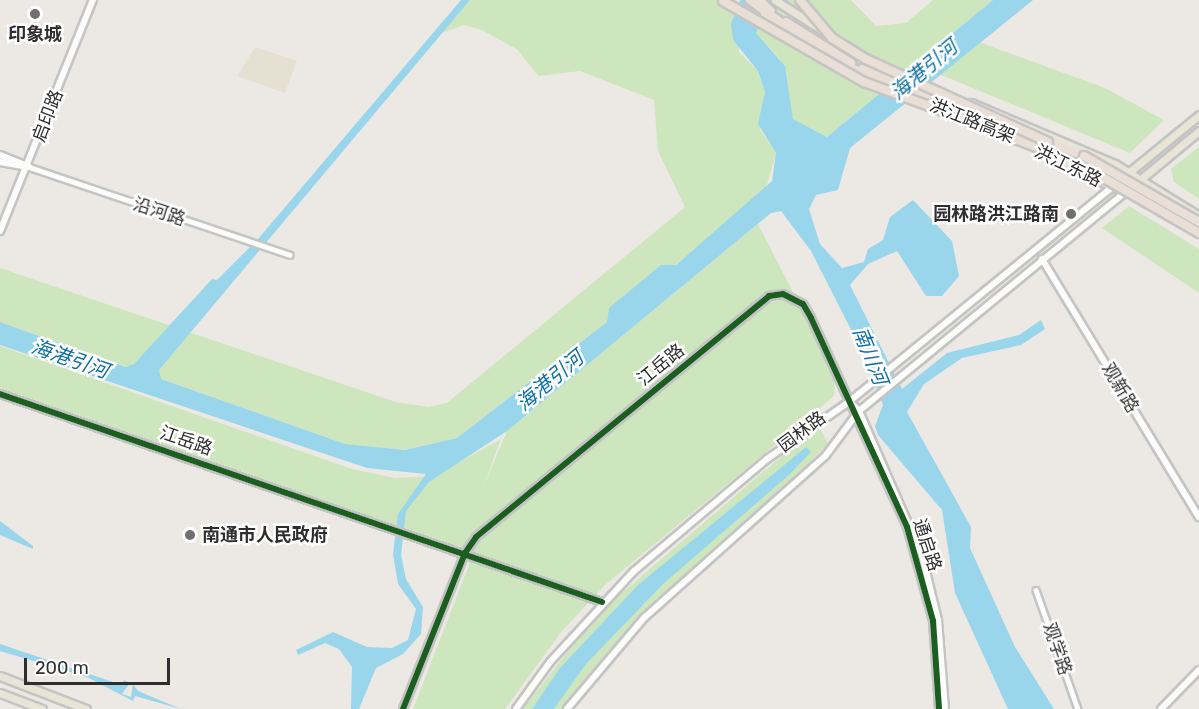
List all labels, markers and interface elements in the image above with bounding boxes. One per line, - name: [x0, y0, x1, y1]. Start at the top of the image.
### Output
- marker: 印象城: [28, 7, 42, 21]
- place label: 印象城: [8, 23, 62, 45]
- water label: 海港引河: [886, 35, 962, 105]
- street label: 启印路: [28, 87, 68, 145]
- street label: 洪江路高架: [926, 94, 1018, 148]
- street label: 洪江东路: [1031, 141, 1105, 191]
- street label: 沿河路: [130, 193, 188, 231]
- place label: 园林路洪江路南: [933, 203, 1059, 225]
- marker: 园林路洪江路南: [1064, 207, 1078, 221]
- water label: 南川河: [848, 324, 892, 388]
- water label: 海港引河: [28, 335, 112, 383]
- street label: 江岳路: [633, 340, 689, 390]
- water label: 海港引河: [512, 346, 588, 416]
- street label: 观新路: [1097, 359, 1143, 417]
- street label: 园林路: [774, 407, 830, 457]
- street label: 江岳路: [157, 422, 215, 460]
- street label: 通启路: [908, 516, 946, 574]
- place label: 南通市人民政府: [202, 524, 328, 546]
- marker: 南通市人民政府: [183, 528, 197, 542]
- street label: 观学路: [1038, 620, 1076, 678]
- scale bar: [27, 646, 172, 684]
- text: 200 m: [35, 657, 89, 679]

